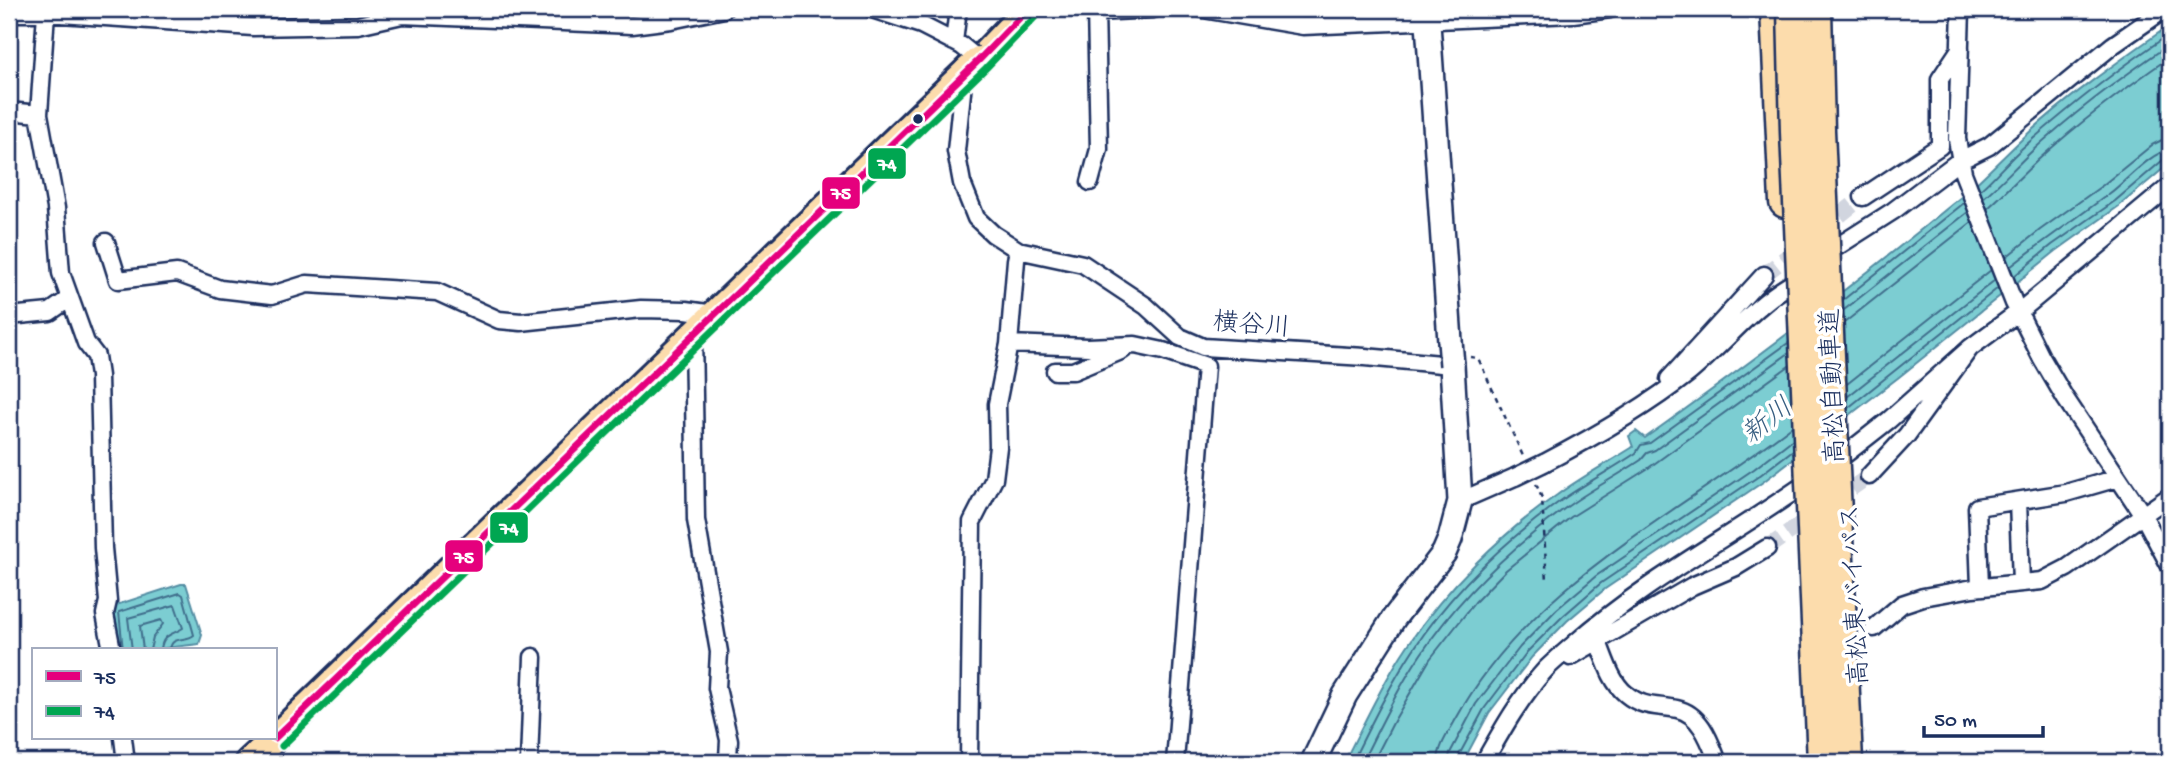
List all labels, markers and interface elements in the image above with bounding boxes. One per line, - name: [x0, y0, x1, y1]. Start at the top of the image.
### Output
- unlabelled marker: [911, 112, 925, 126]
- line badge: 74: [867, 147, 907, 180]
- text: 74: [877, 155, 897, 178]
- line badge: 75: [821, 176, 861, 210]
- text: 75: [830, 184, 851, 207]
- street label: 高松自動車道: [1815, 307, 1854, 464]
- street label: 横谷川: [1211, 308, 1292, 346]
- water label: 新川: [1737, 392, 1801, 453]
- street label: 高松東バイパス: [1835, 503, 1878, 686]
- line badge: 74: [489, 511, 529, 544]
- text: 74: [499, 519, 519, 542]
- line badge: 75: [444, 539, 484, 573]
- text: 75: [453, 548, 474, 571]
- legend: [32, 648, 276, 740]
- text: 75: [93, 668, 116, 693]
- scale bar: [1924, 694, 2042, 738]
- text: 74: [93, 702, 115, 727]
- text: 50 m: [1934, 710, 1977, 735]

